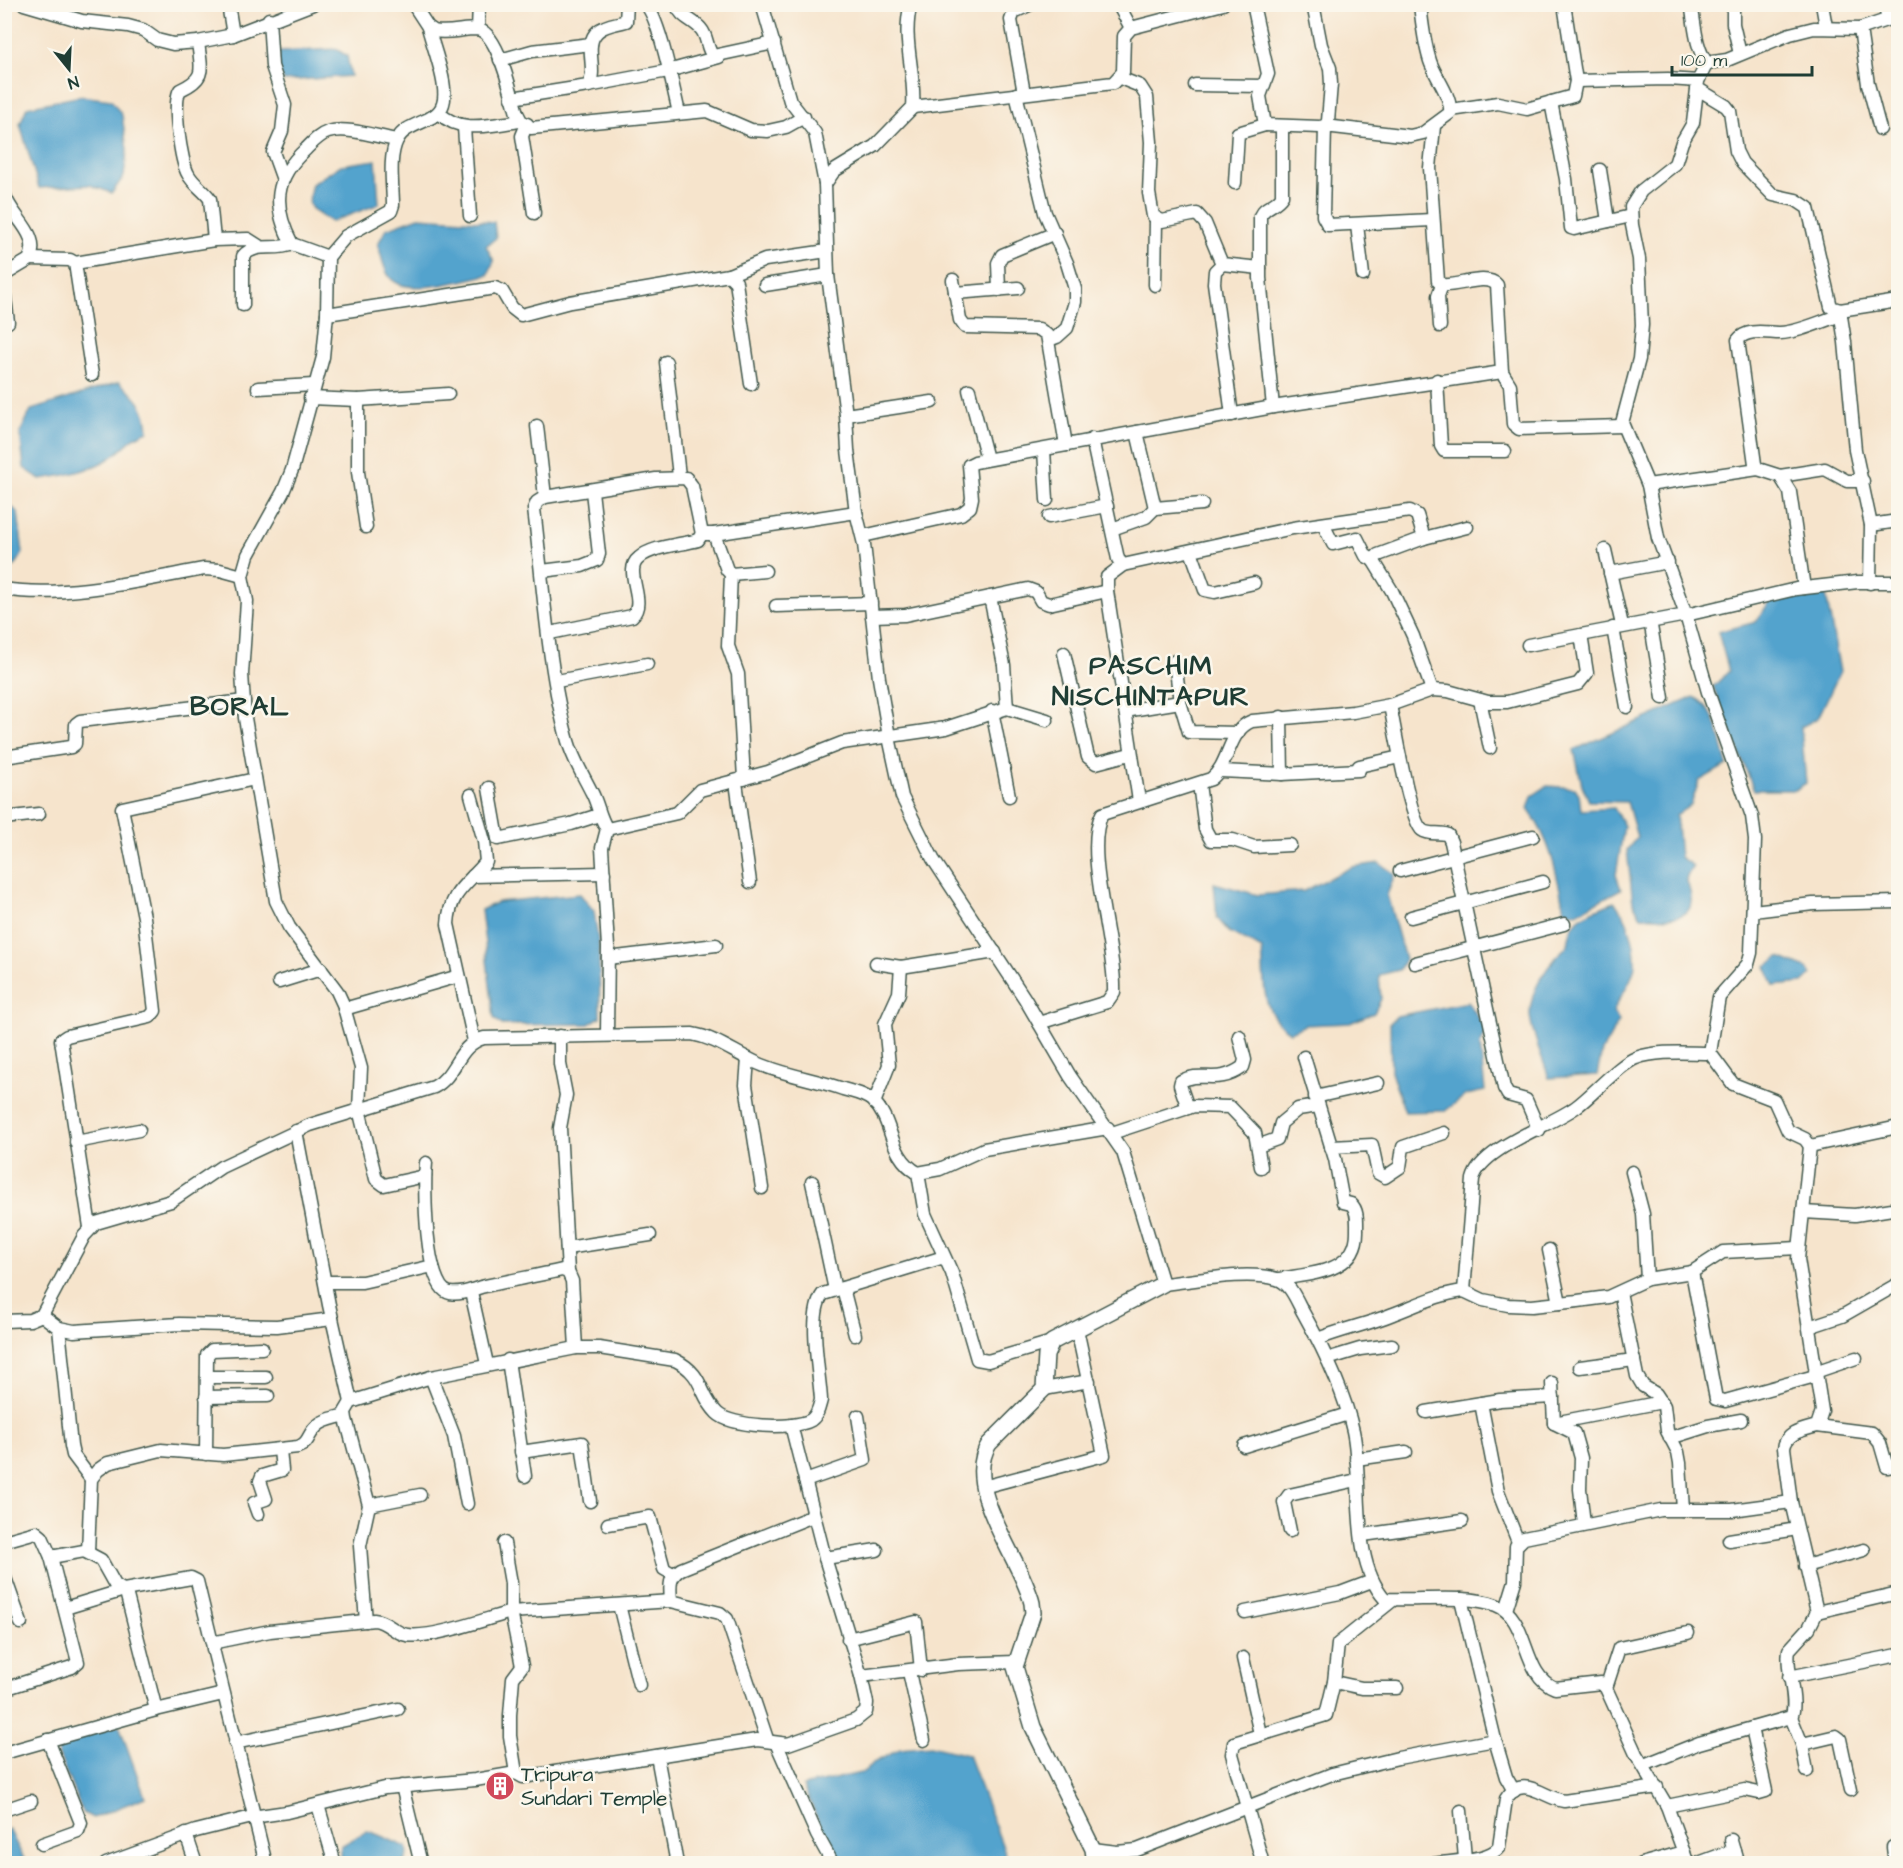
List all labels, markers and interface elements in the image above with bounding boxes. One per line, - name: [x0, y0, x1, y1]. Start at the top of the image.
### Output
- north arrow: [39, 39, 99, 99]
- scale bar: [1672, 39, 1812, 77]
- text: 100 m: [1681, 48, 1727, 73]
- text: N: [65, 70, 81, 94]
- district label: PASCHIM NISCHINTAPUR: [1052, 647, 1250, 716]
- district label: BORAL: [190, 688, 290, 726]
- place label: Tripura Sundari Temple: [521, 1760, 667, 1814]
- building icon: Tripura Sundari Temple: [484, 1770, 516, 1802]

